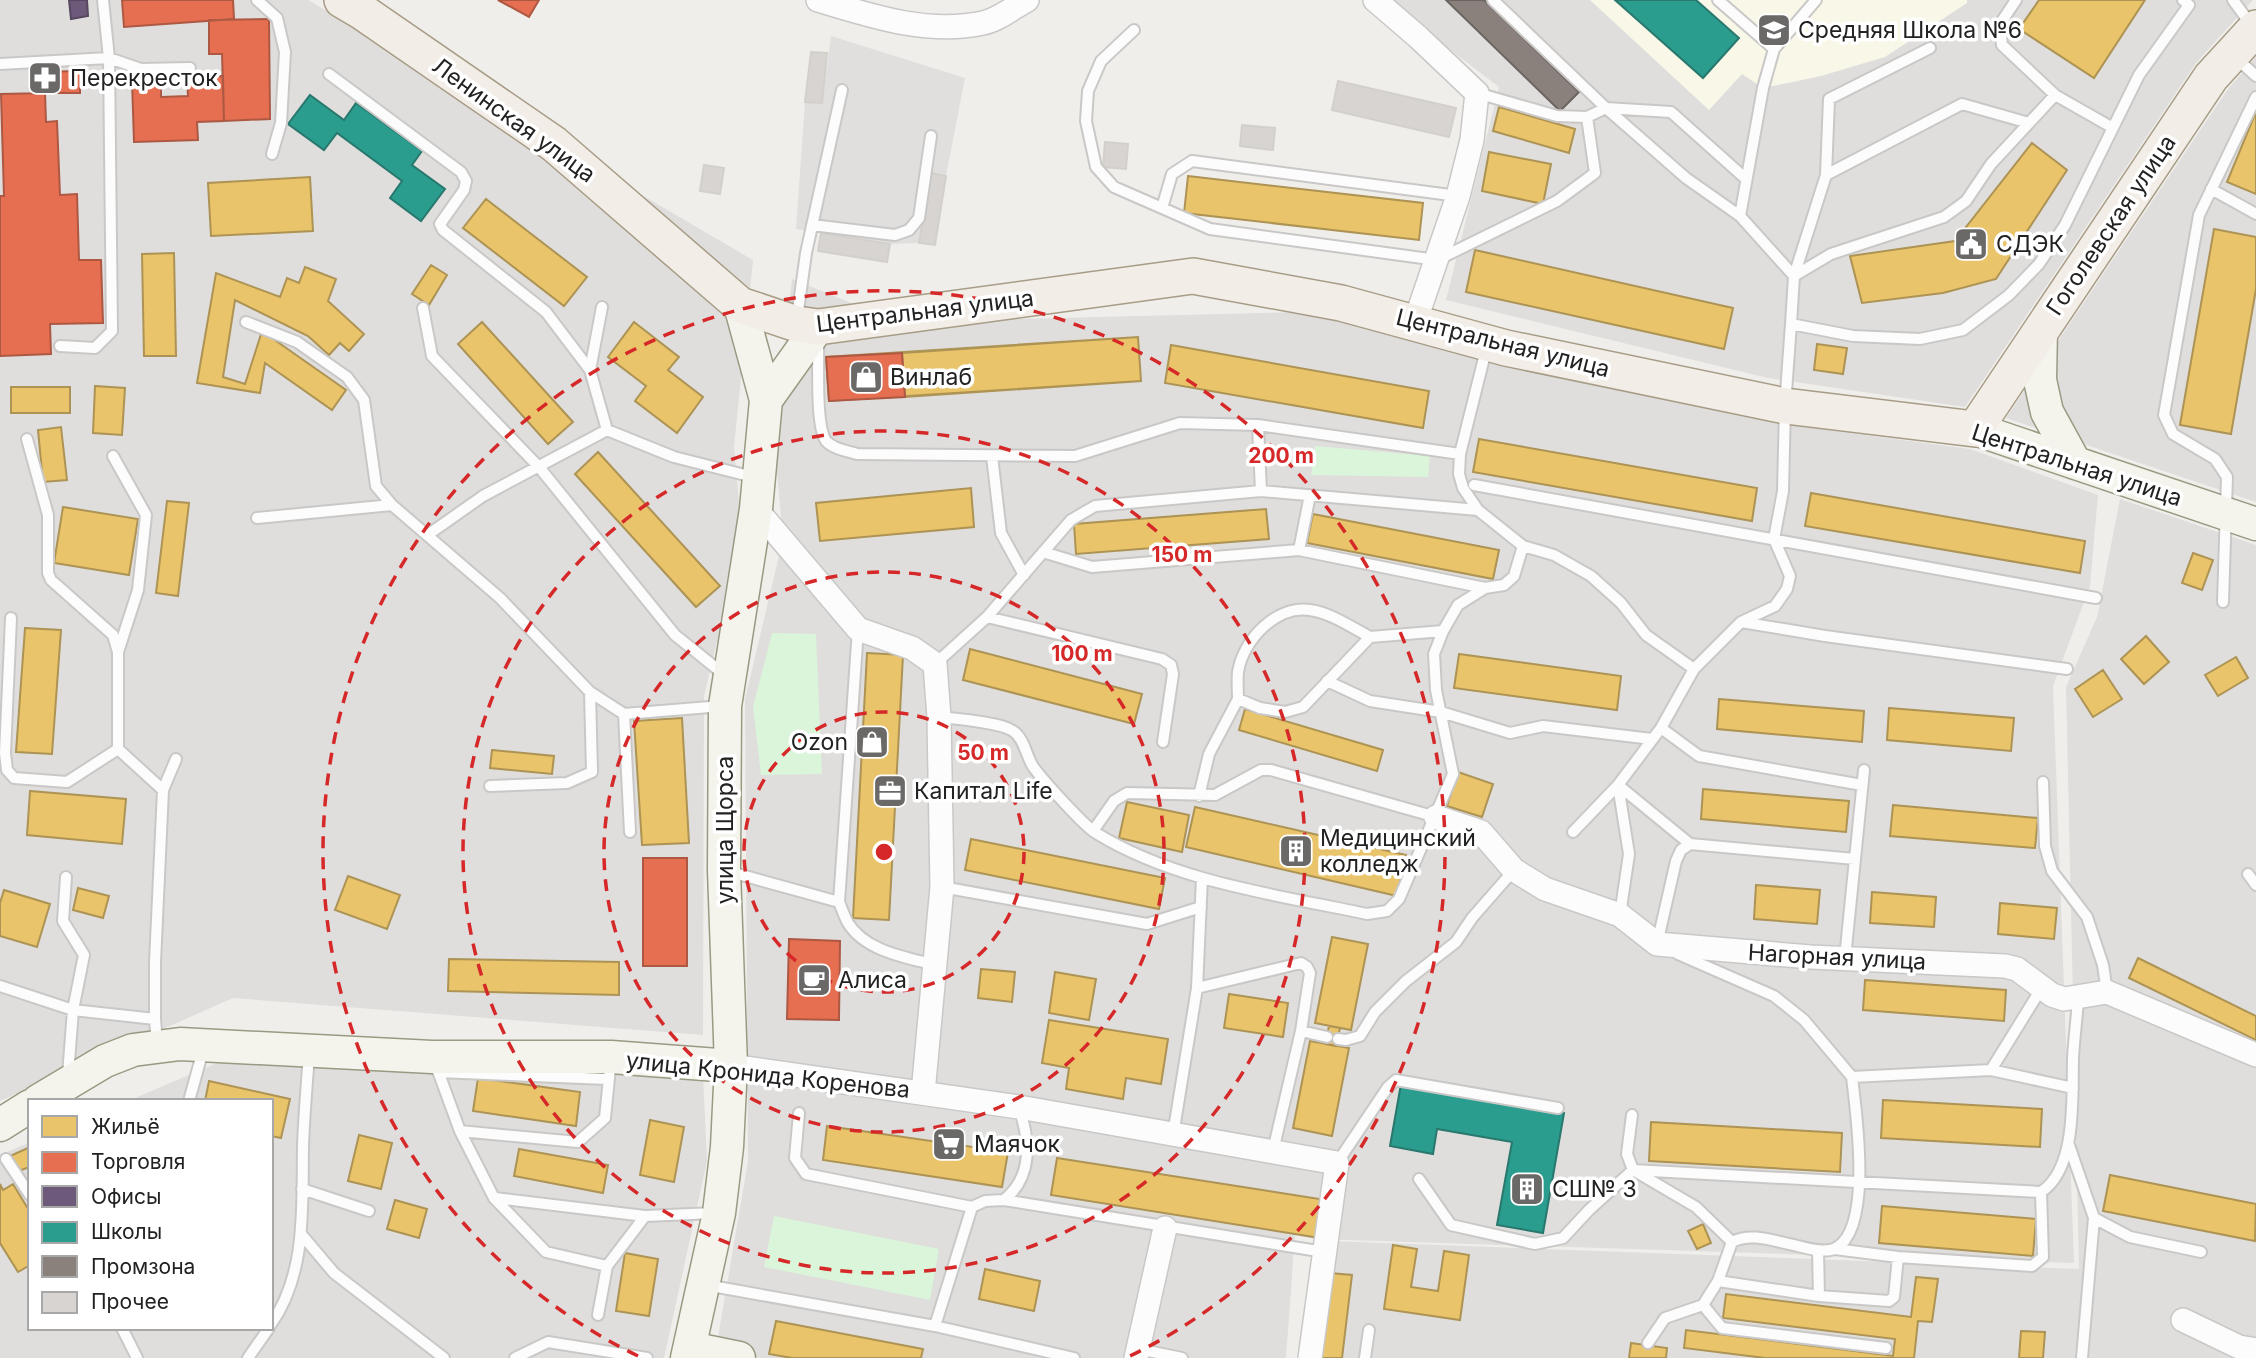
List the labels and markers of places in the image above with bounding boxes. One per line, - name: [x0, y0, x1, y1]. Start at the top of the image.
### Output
- school or university icon: Средняя Школа №6: [1755, 11, 1793, 49]
- place label: Средняя Школа №6: [1798, 16, 2022, 44]
- pharmacy icon: Перекресток: [26, 59, 64, 97]
- place label: Перекресток: [70, 64, 218, 92]
- public building icon: СДЭК: [1952, 225, 1990, 263]
- place label: СДЭК: [1996, 230, 2064, 258]
- shop icon: Винлаб: [847, 358, 885, 396]
- place label: Винлаб: [890, 363, 972, 391]
- shop icon: Ozon: [853, 723, 891, 761]
- place label: Ozon: [791, 728, 848, 756]
- office icon: Капитал Life: [871, 772, 909, 810]
- place label: Капитал Life: [914, 777, 1053, 805]
- place label: Медицинский колледж: [1320, 824, 1476, 878]
- building icon: Медицинский колледж: [1277, 832, 1315, 870]
- centre of rings: [872, 840, 896, 864]
- cafe icon: Алиса: [795, 961, 833, 999]
- place label: Алиса: [838, 966, 907, 994]
- supermarket icon: Маячок: [930, 1125, 968, 1163]
- place label: Маячок: [974, 1130, 1061, 1158]
- building icon: СШ№ 3: [1508, 1170, 1546, 1208]
- place label: СШ№ 3: [1552, 1175, 1637, 1203]

